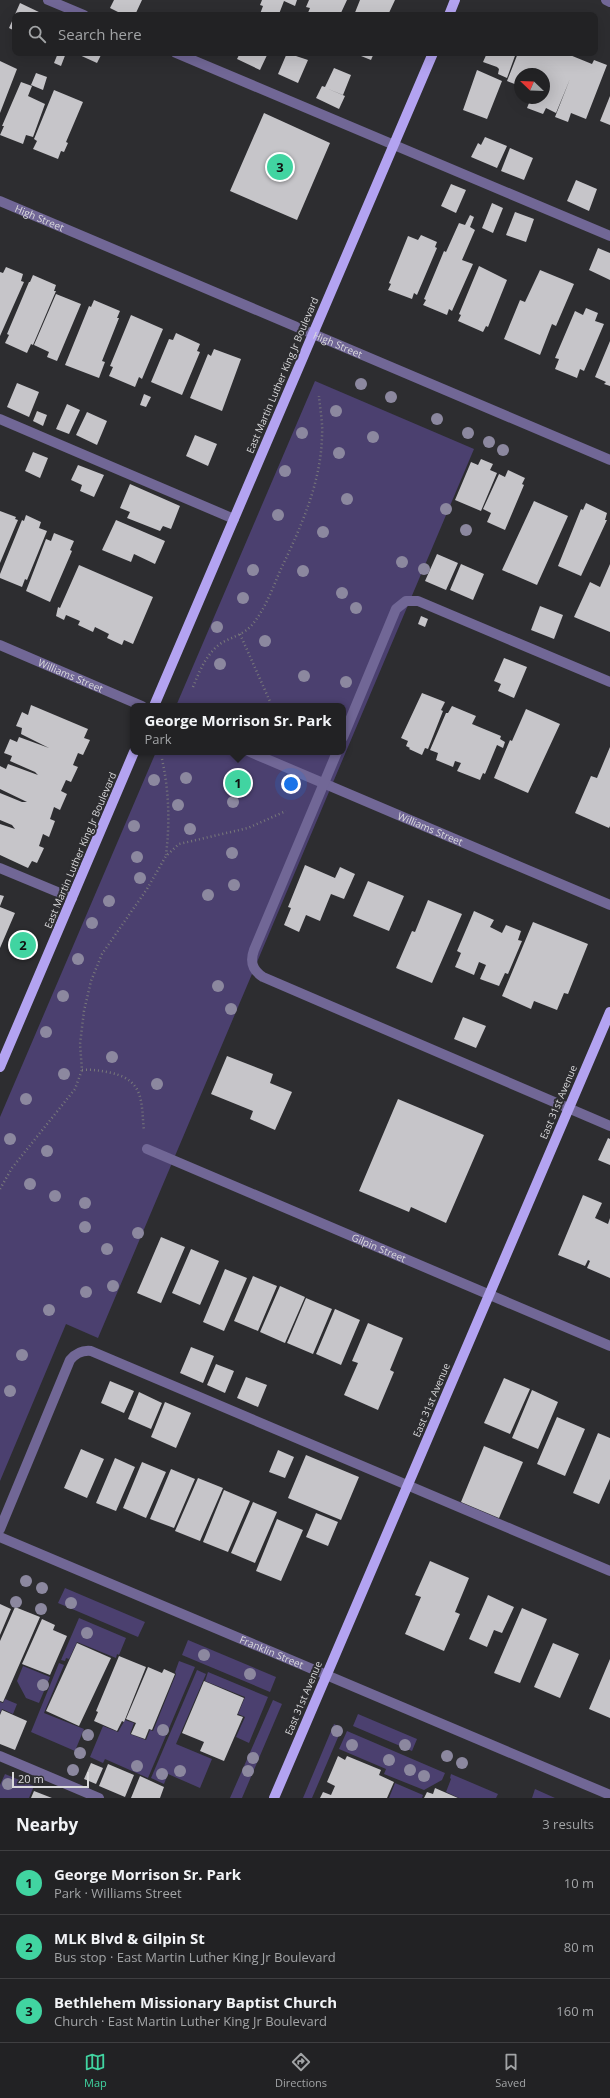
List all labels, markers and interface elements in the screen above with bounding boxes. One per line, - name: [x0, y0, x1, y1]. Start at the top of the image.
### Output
- search box: [12, 12, 598, 56]
- icon: search: [26, 23, 48, 45]
- text: Search here: [58, 24, 142, 44]
- north arrow: [514, 68, 550, 104]
- pin: 3: [267, 152, 293, 182]
- street label: High Street: [13, 201, 67, 235]
- street label: East Martin Luther King Jr Boulevard: [243, 295, 321, 455]
- street label: High Street: [311, 328, 365, 361]
- street label: Williams Street: [36, 655, 106, 696]
- popup: [130, 703, 346, 755]
- text: George Morrison Sr. Park: [144, 710, 332, 730]
- text: Park: [144, 730, 172, 748]
- pin: 1: [225, 768, 251, 798]
- street label: East Martin Luther King Jr Boulevard: [41, 770, 119, 930]
- your location: [281, 774, 301, 794]
- street label: Williams Street: [396, 809, 466, 849]
- pin: 2: [10, 930, 36, 960]
- street label: East 31st Avenue: [536, 1062, 580, 1141]
- street label: Gilpin Street: [350, 1230, 409, 1266]
- street label: East 31st Avenue: [409, 1360, 453, 1439]
- street label: Franklin Street: [238, 1632, 306, 1672]
- street label: East 31st Avenue: [281, 1658, 325, 1737]
- scale bar: [12, 1770, 89, 1789]
- text: 20 m: [18, 1771, 44, 1786]
- text: Nearby: [16, 1813, 78, 1836]
- text: 3 results: [542, 1815, 594, 1833]
- text: George Morrison Sr. Park: [54, 1864, 241, 1884]
- text: 1: [25, 1874, 33, 1892]
- text: 10 m: [564, 1874, 594, 1892]
- text: Park · Williams Street: [54, 1884, 182, 1902]
- text: MLK Blvd & Gilpin St: [54, 1928, 205, 1948]
- text: 2: [25, 1938, 33, 1956]
- text: 80 m: [564, 1938, 594, 1956]
- text: Bus stop · East Martin Luther King Jr Boulevard: [54, 1948, 336, 1966]
- text: Bethlehem Missionary Baptist Church: [54, 1992, 337, 2012]
- text: 3: [25, 2002, 33, 2020]
- text: 160 m: [556, 2002, 594, 2020]
- text: Church · East Martin Luther King Jr Boulevard: [54, 2012, 327, 2030]
- tab: Map: [84, 2051, 107, 2090]
- tab: Directions: [275, 2051, 327, 2090]
- tab: Saved: [495, 2051, 526, 2090]

